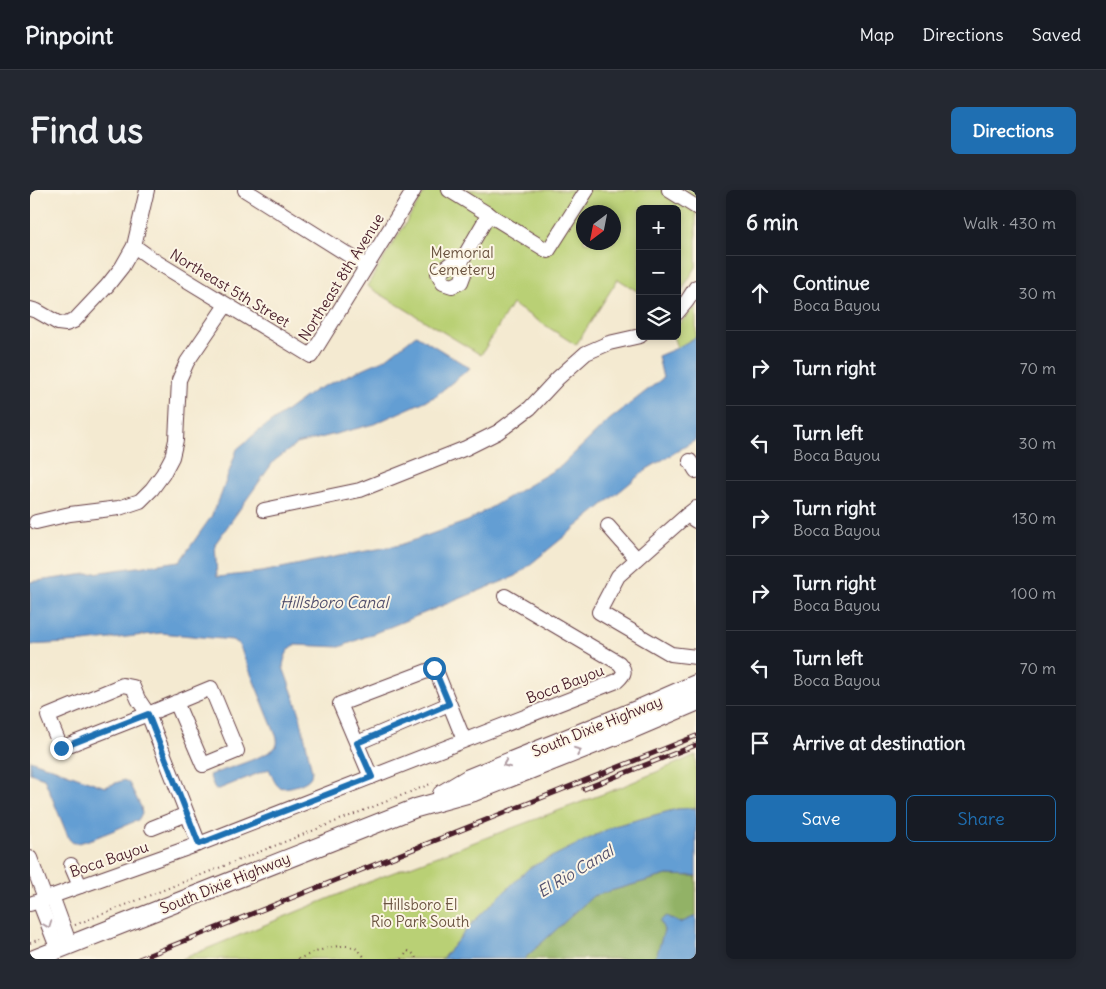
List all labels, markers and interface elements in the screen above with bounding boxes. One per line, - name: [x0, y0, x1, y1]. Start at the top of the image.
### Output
- text: Pinpoint: [25, 20, 113, 50]
- text: Map: [859, 23, 894, 46]
- text: Directions: [922, 23, 1004, 46]
- text: Saved: [1032, 23, 1081, 46]
- button: Directions: [951, 107, 1076, 154]
- text: Find us: [30, 108, 143, 152]
- north arrow: [576, 205, 621, 250]
- map controls: [636, 205, 681, 340]
- button: +: [636, 205, 681, 250]
- text: 6 min: [746, 209, 798, 236]
- street label: Northeast 8th Avenue: [294, 210, 388, 344]
- text: Walk · 430 m: [963, 213, 1056, 233]
- park label: Memorial Cemetery: [429, 243, 495, 279]
- street label: Northeast 5th Street: [167, 245, 293, 331]
- button: −: [636, 250, 681, 295]
- text: Continue: [793, 271, 870, 295]
- icon: ahead: [746, 279, 774, 307]
- text: 30 m: [1019, 283, 1056, 303]
- button: layers: [636, 295, 681, 340]
- text: Boca Bayou: [793, 295, 880, 315]
- icon: right: [746, 354, 774, 382]
- text: Turn right: [793, 356, 876, 380]
- text: 70 m: [1020, 358, 1056, 378]
- text: Turn left: [793, 421, 863, 445]
- icon: left: [746, 429, 774, 457]
- text: 30 m: [1019, 433, 1056, 453]
- text: Boca Bayou: [793, 445, 880, 465]
- text: Turn right: [793, 496, 876, 520]
- icon: right: [746, 504, 774, 532]
- text: 130 m: [1012, 508, 1056, 528]
- text: Boca Bayou: [793, 520, 880, 540]
- text: Turn right: [793, 571, 876, 595]
- icon: right: [746, 579, 774, 607]
- text: 100 m: [1011, 583, 1056, 603]
- water label: Hillsboro Canal: [280, 592, 390, 612]
- text: Boca Bayou: [793, 595, 880, 615]
- text: Turn left: [793, 646, 863, 670]
- icon: left: [746, 654, 774, 682]
- route start: [423, 657, 446, 680]
- text: 70 m: [1020, 658, 1056, 678]
- street label: Boca Bayou: [523, 660, 607, 708]
- text: Boca Bayou: [793, 670, 880, 690]
- street label: South Dixie Highway: [529, 691, 665, 761]
- icon: arrive: [746, 729, 774, 757]
- text: Arrive at destination: [793, 731, 966, 755]
- route end: [50, 737, 73, 760]
- one-way arrow: [573, 747, 581, 757]
- one-way arrow: [502, 757, 511, 768]
- button: Save: [746, 795, 896, 842]
- button: Share: [906, 795, 1056, 842]
- street label: Boca Bayou: [67, 837, 151, 881]
- water label: El Rio Canal: [533, 839, 619, 901]
- street label: South Dixie Highway: [157, 848, 293, 918]
- park label: Hillsboro El Rio Park South: [371, 895, 470, 931]
- one-way arrow: [42, 920, 53, 929]

